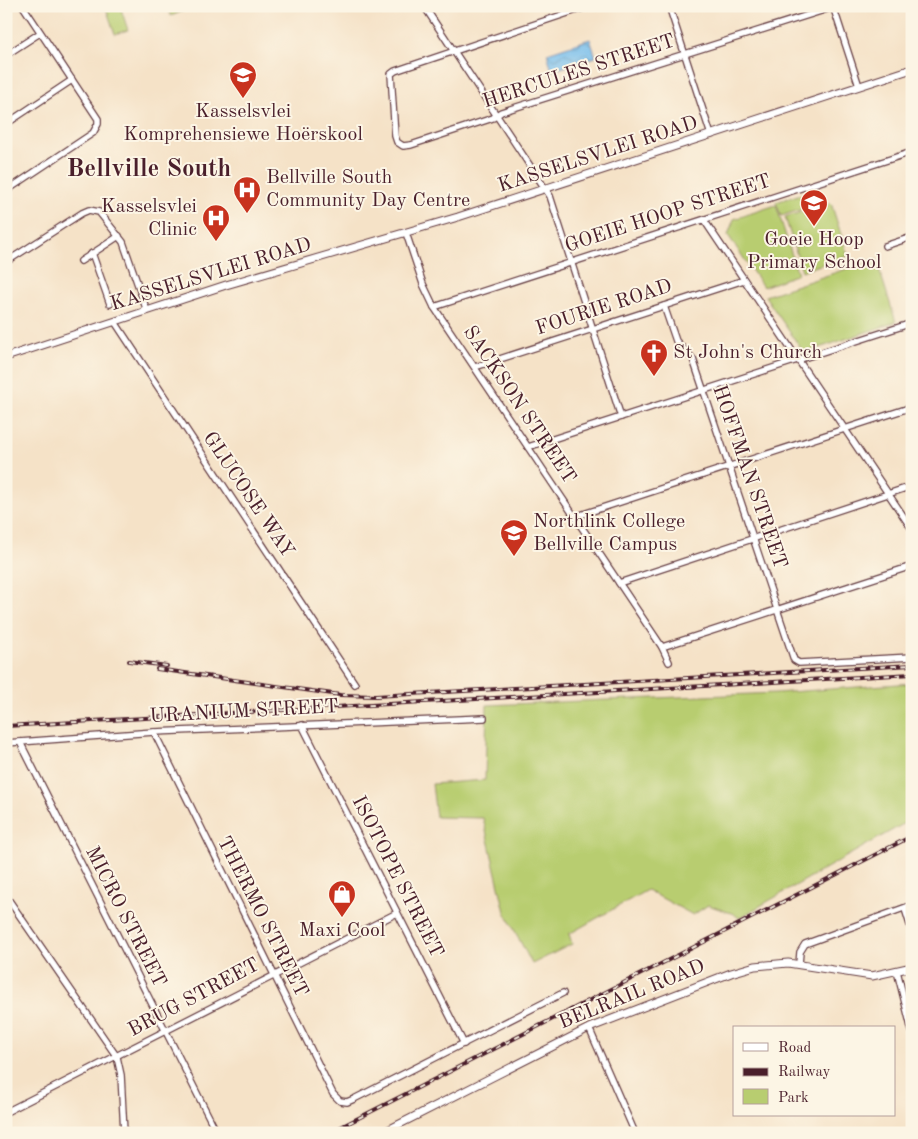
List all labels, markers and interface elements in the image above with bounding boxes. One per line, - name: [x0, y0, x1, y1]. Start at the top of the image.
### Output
- street label: HERCULES STREET: [480, 31, 678, 113]
- school or university icon: Kasselsvlei Komprehensiewe Hoërskool: [228, 60, 258, 99]
- place label: Kasselsvlei Komprehensiewe Hoërskool: [123, 102, 363, 145]
- street label: KASSELSVLEI ROAD: [496, 113, 700, 197]
- district label: Bellville South: [67, 157, 231, 182]
- place label: Bellville South Community Day Centre: [266, 168, 470, 211]
- street label: GOEIE HOOP STREET: [563, 171, 773, 257]
- hospital icon: Bellville South Community Day Centre: [232, 175, 262, 214]
- school or university icon: Goeie Hoop Primary School: [799, 188, 829, 227]
- place label: Kasselsvlei Clinic: [101, 197, 197, 240]
- hospital icon: Kasselsvlei Clinic: [201, 203, 231, 242]
- place label: Goeie Hoop Primary School: [747, 230, 881, 273]
- street label: KASSELSVLEI ROAD: [108, 235, 314, 315]
- street label: FOURIE ROAD: [533, 277, 675, 339]
- street label: SACKSON STREET: [459, 323, 579, 487]
- church icon: St John's Church: [639, 338, 669, 377]
- place label: St John's Church: [673, 343, 822, 363]
- street label: HOFFMAN STREET: [708, 383, 790, 571]
- street label: GLUCOSE WAY: [199, 429, 298, 562]
- place label: Northlink College Bellville Campus: [533, 512, 685, 555]
- school or university icon: Northlink College Bellville Campus: [499, 518, 529, 557]
- street label: URANIUM STREET: [149, 697, 339, 727]
- street label: ISOTOPE STREET: [348, 793, 446, 961]
- street label: THERMO STREET: [213, 833, 311, 1001]
- street label: MICRO STREET: [81, 843, 169, 991]
- shop icon: Maxi Cool: [327, 879, 357, 918]
- place label: Maxi Cool: [299, 921, 385, 941]
- street label: BRUG STREET: [125, 955, 263, 1041]
- street label: BELRAIL ROAD: [556, 957, 708, 1033]
- legend: [733, 1026, 896, 1116]
- text: Road: [778, 1041, 812, 1056]
- text: Railway: [778, 1065, 831, 1080]
- text: Park: [778, 1091, 809, 1106]

